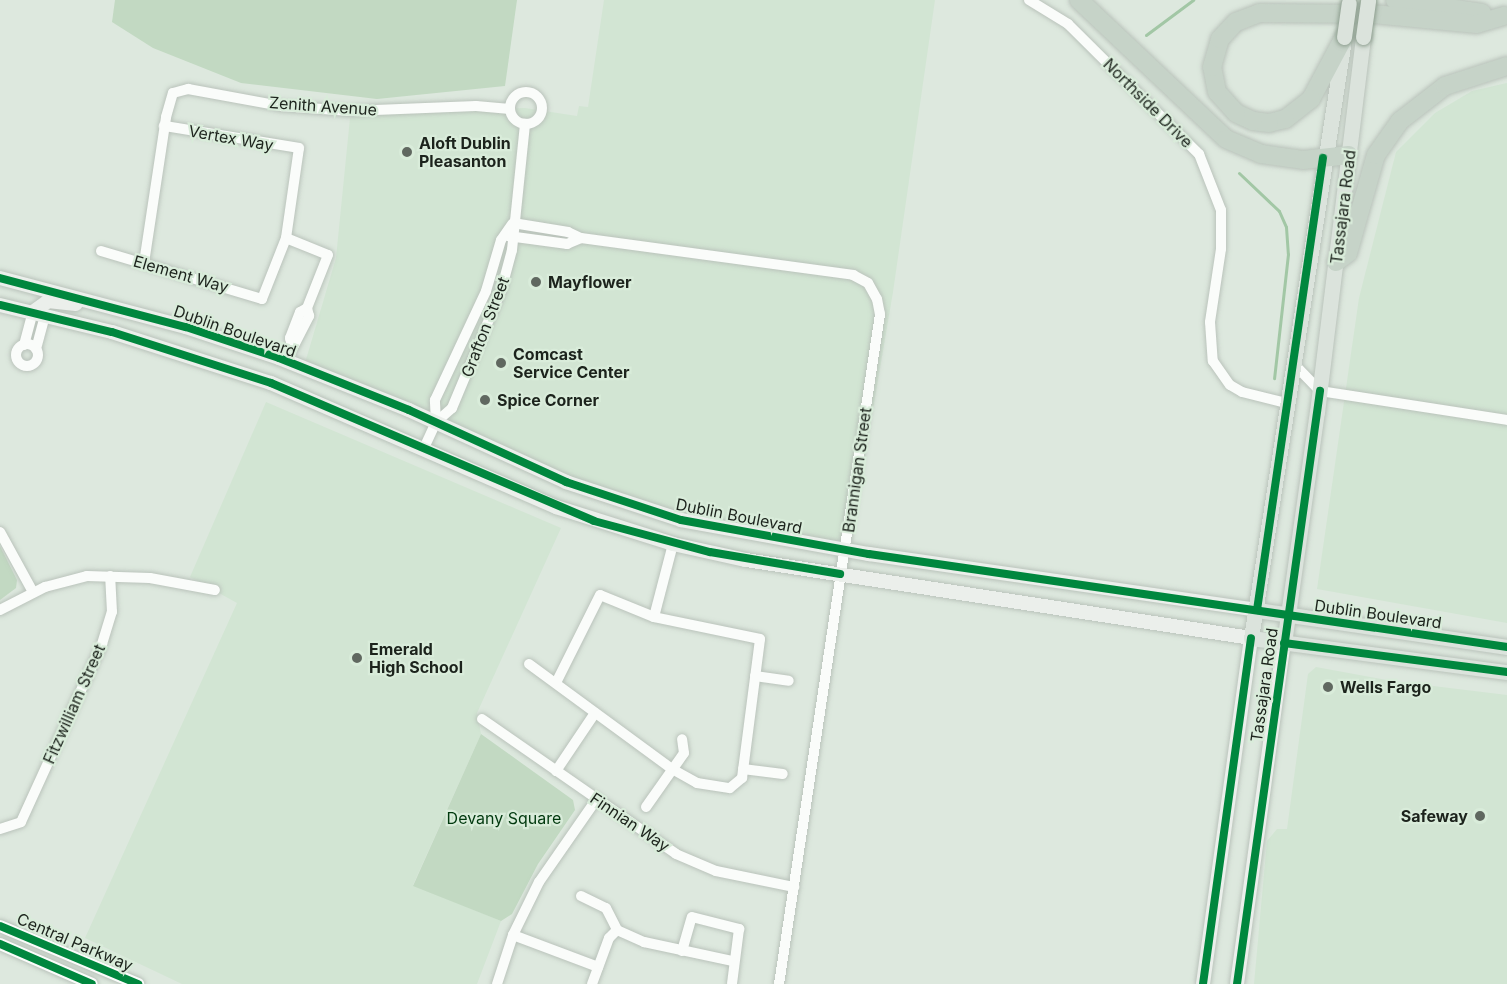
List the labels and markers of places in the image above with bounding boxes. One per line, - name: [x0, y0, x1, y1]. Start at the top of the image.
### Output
- place label: Aloft Dublin Pleasanton: [419, 133, 511, 171]
- marker: Aloft Dublin Pleasanton: [400, 145, 414, 159]
- place label: Mayflower: [548, 272, 632, 292]
- marker: Mayflower: [529, 275, 543, 289]
- place label: Comcast Service Center: [513, 344, 630, 382]
- marker: Comcast Service Center: [494, 356, 508, 370]
- place label: Spice Corner: [497, 390, 599, 410]
- marker: Spice Corner: [478, 393, 492, 407]
- place label: Emerald High School: [369, 639, 463, 677]
- marker: Emerald High School: [350, 651, 364, 665]
- place label: Wells Fargo: [1340, 677, 1431, 697]
- marker: Wells Fargo: [1321, 680, 1335, 694]
- place label: Safeway: [1401, 806, 1468, 826]
- marker: Safeway: [1473, 809, 1487, 823]

